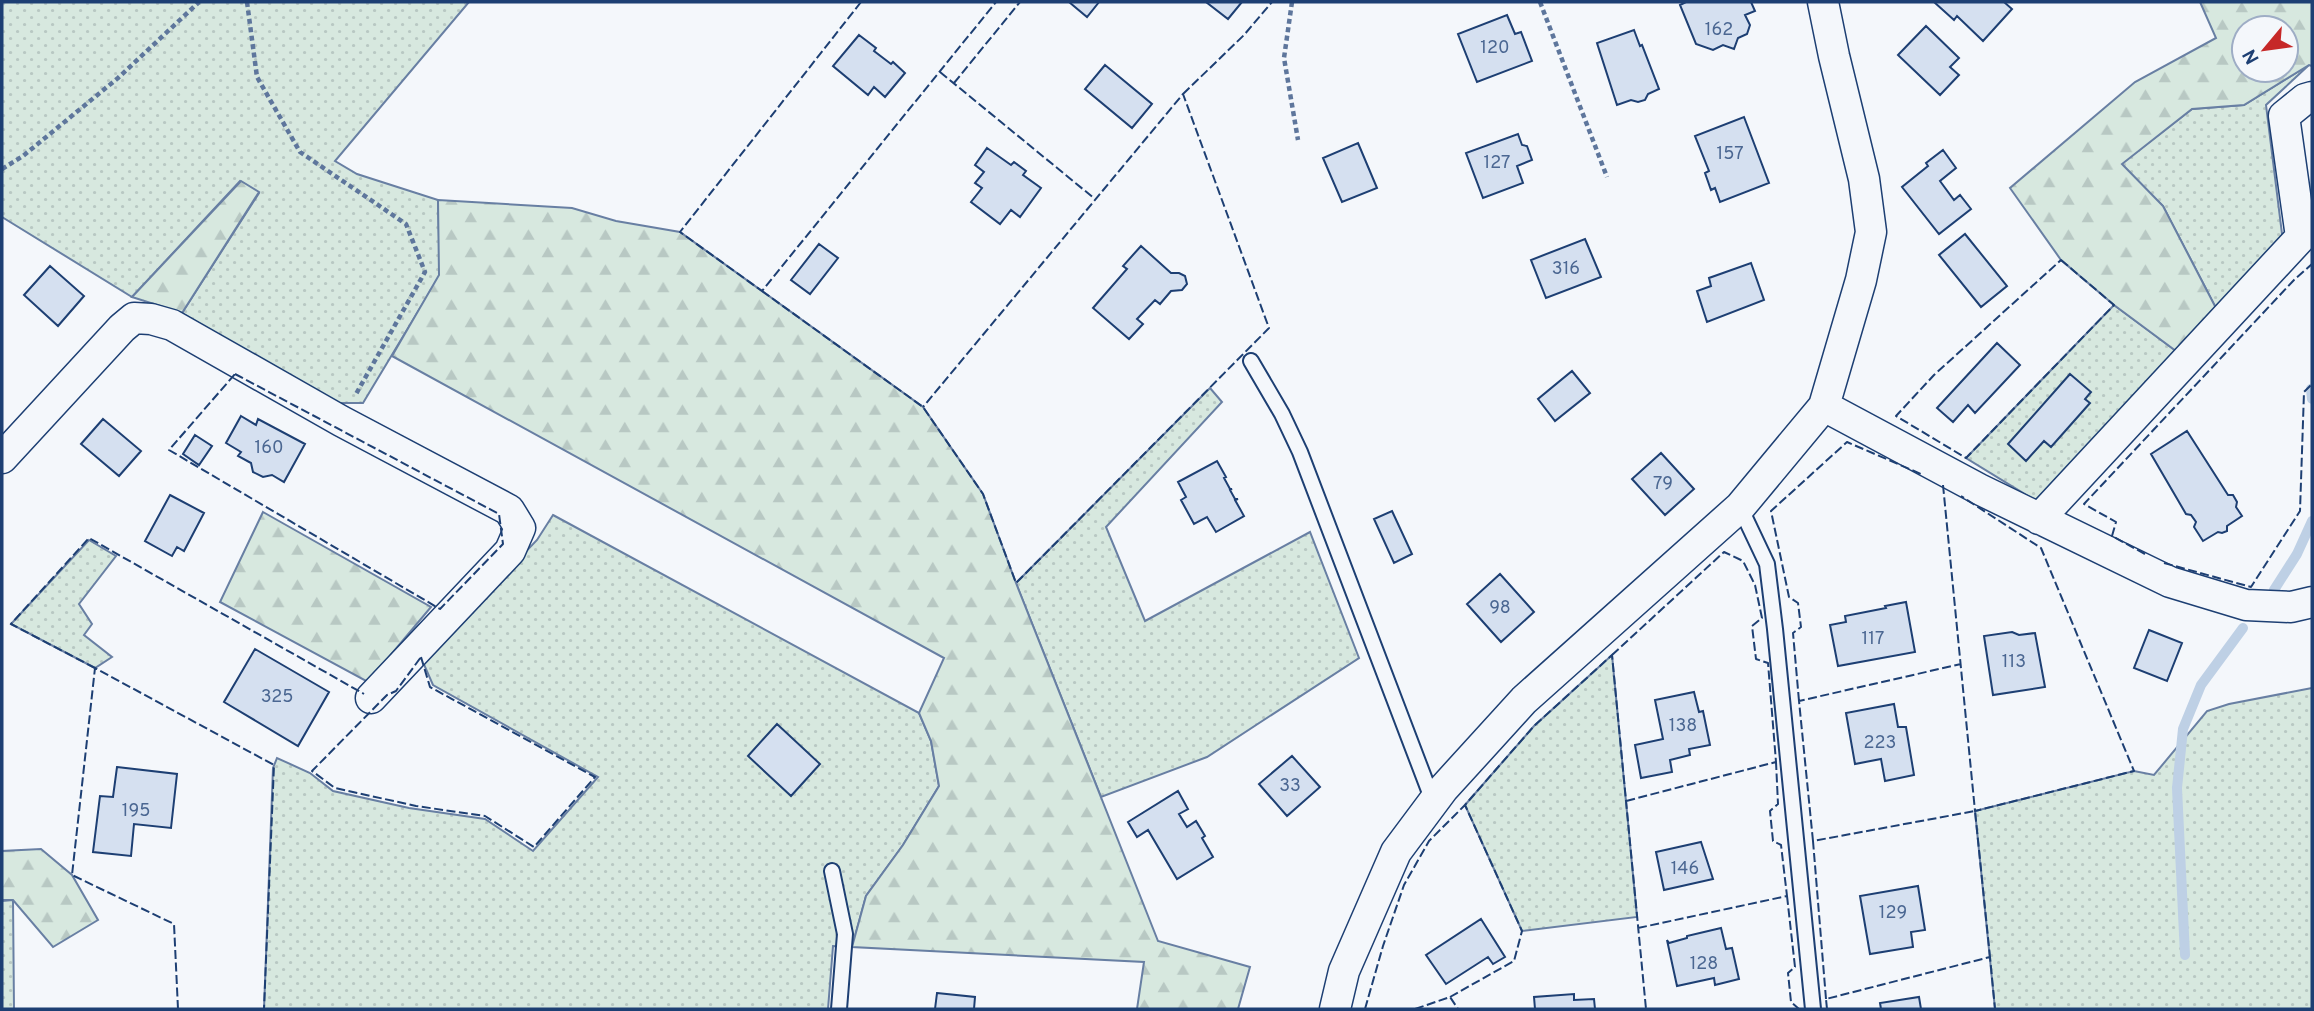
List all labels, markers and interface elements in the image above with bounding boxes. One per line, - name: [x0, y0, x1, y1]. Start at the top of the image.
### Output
- north arrow: [2230, 14, 2300, 84]
- house number: 162: [1705, 19, 1733, 42]
- house number: 120: [1480, 37, 1510, 60]
- text: N: [2238, 44, 2266, 68]
- house number: 157: [1716, 143, 1744, 166]
- house number: 127: [1484, 152, 1510, 175]
- house number: 316: [1552, 258, 1580, 281]
- house number: 160: [254, 437, 284, 460]
- house number: 79: [1653, 473, 1673, 496]
- house number: 98: [1489, 597, 1511, 620]
- house number: 117: [1862, 628, 1884, 651]
- house number: 113: [2002, 651, 2026, 674]
- house number: 325: [261, 686, 293, 709]
- house number: 138: [1669, 715, 1697, 738]
- house number: 223: [1864, 732, 1896, 755]
- house number: 33: [1279, 775, 1301, 798]
- house number: 195: [122, 800, 150, 823]
- house number: 146: [1671, 858, 1699, 881]
- house number: 129: [1879, 902, 1907, 925]
- house number: 128: [1690, 953, 1718, 976]

